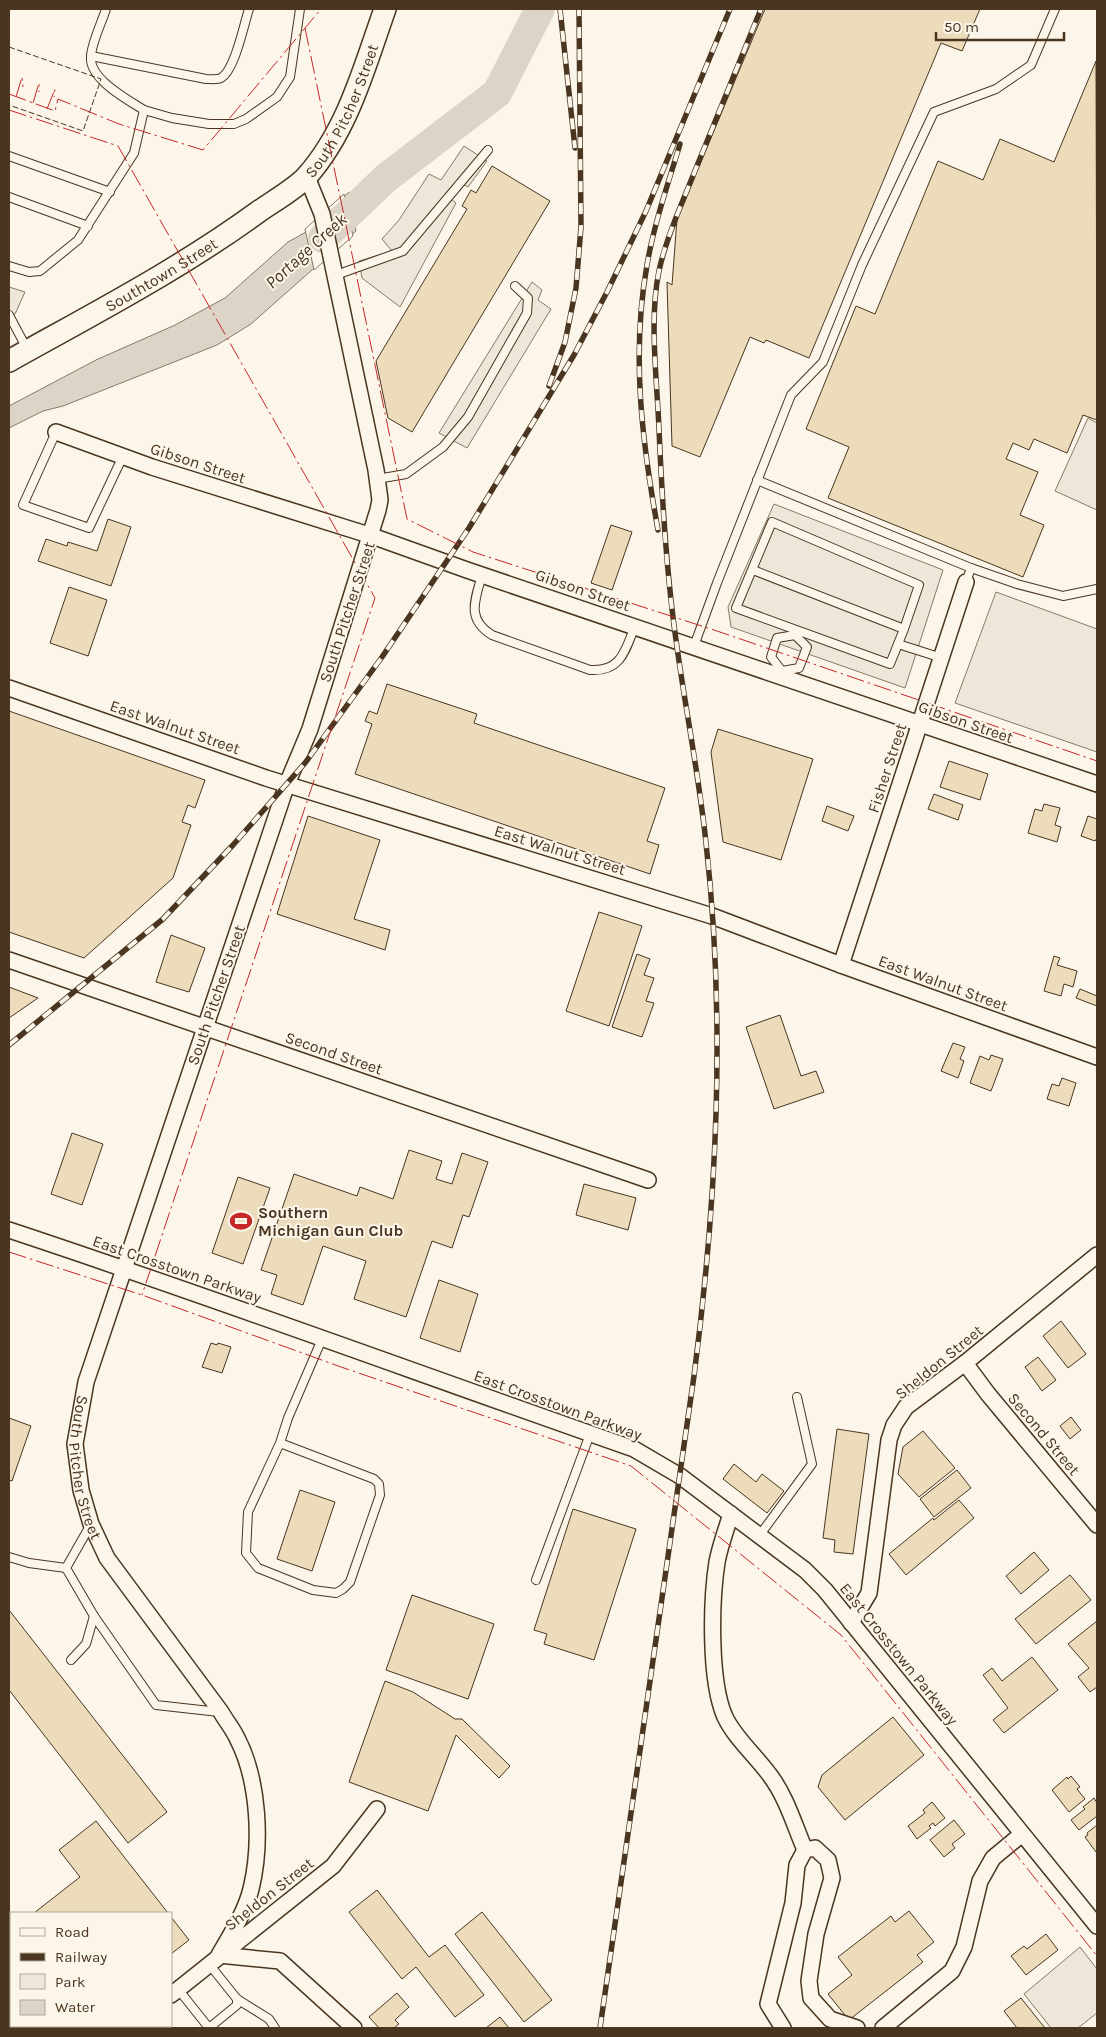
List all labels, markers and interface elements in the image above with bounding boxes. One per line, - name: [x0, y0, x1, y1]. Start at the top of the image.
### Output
- scale bar: [936, 10, 1064, 42]
- text: 50 m: [944, 18, 979, 36]
- street label: South Pitcher Street: [301, 41, 382, 181]
- water label: Portage Creek: [261, 208, 352, 293]
- street label: Southtown Street: [102, 233, 221, 315]
- street label: Gibson Street: [148, 439, 248, 487]
- street label: South Pitcher Street: [315, 539, 379, 685]
- street label: Gibson Street: [533, 565, 633, 615]
- street label: East Walnut Street: [108, 696, 242, 758]
- street label: Gibson Street: [916, 697, 1016, 747]
- street label: Fisher Street: [864, 721, 910, 815]
- street label: East Walnut Street: [492, 821, 628, 879]
- street label: South Pitcher Street: [183, 922, 249, 1068]
- street label: East Walnut Street: [876, 951, 1010, 1015]
- street label: Second Street: [283, 1027, 385, 1079]
- place label: Southern Michigan Gun Club: [258, 1203, 404, 1240]
- sports icon: Southern Michigan Gun Club: [228, 1208, 254, 1234]
- street label: East Crosstown Parkway: [90, 1231, 264, 1307]
- street label: Sheldon Street: [891, 1321, 987, 1403]
- street label: East Crosstown Parkway: [471, 1366, 645, 1444]
- street label: Second Street: [1004, 1389, 1084, 1479]
- street label: South Pitcher Street: [65, 1394, 106, 1542]
- street label: East Crosstown Parkway: [836, 1579, 963, 1729]
- street label: Sheldon Street: [221, 1853, 317, 1935]
- legend: [10, 1912, 172, 2027]
- text: Road: [55, 1923, 90, 1941]
- text: Railway: [55, 1948, 107, 1966]
- text: Park: [55, 1973, 85, 1991]
- text: Water: [55, 1998, 96, 2016]

